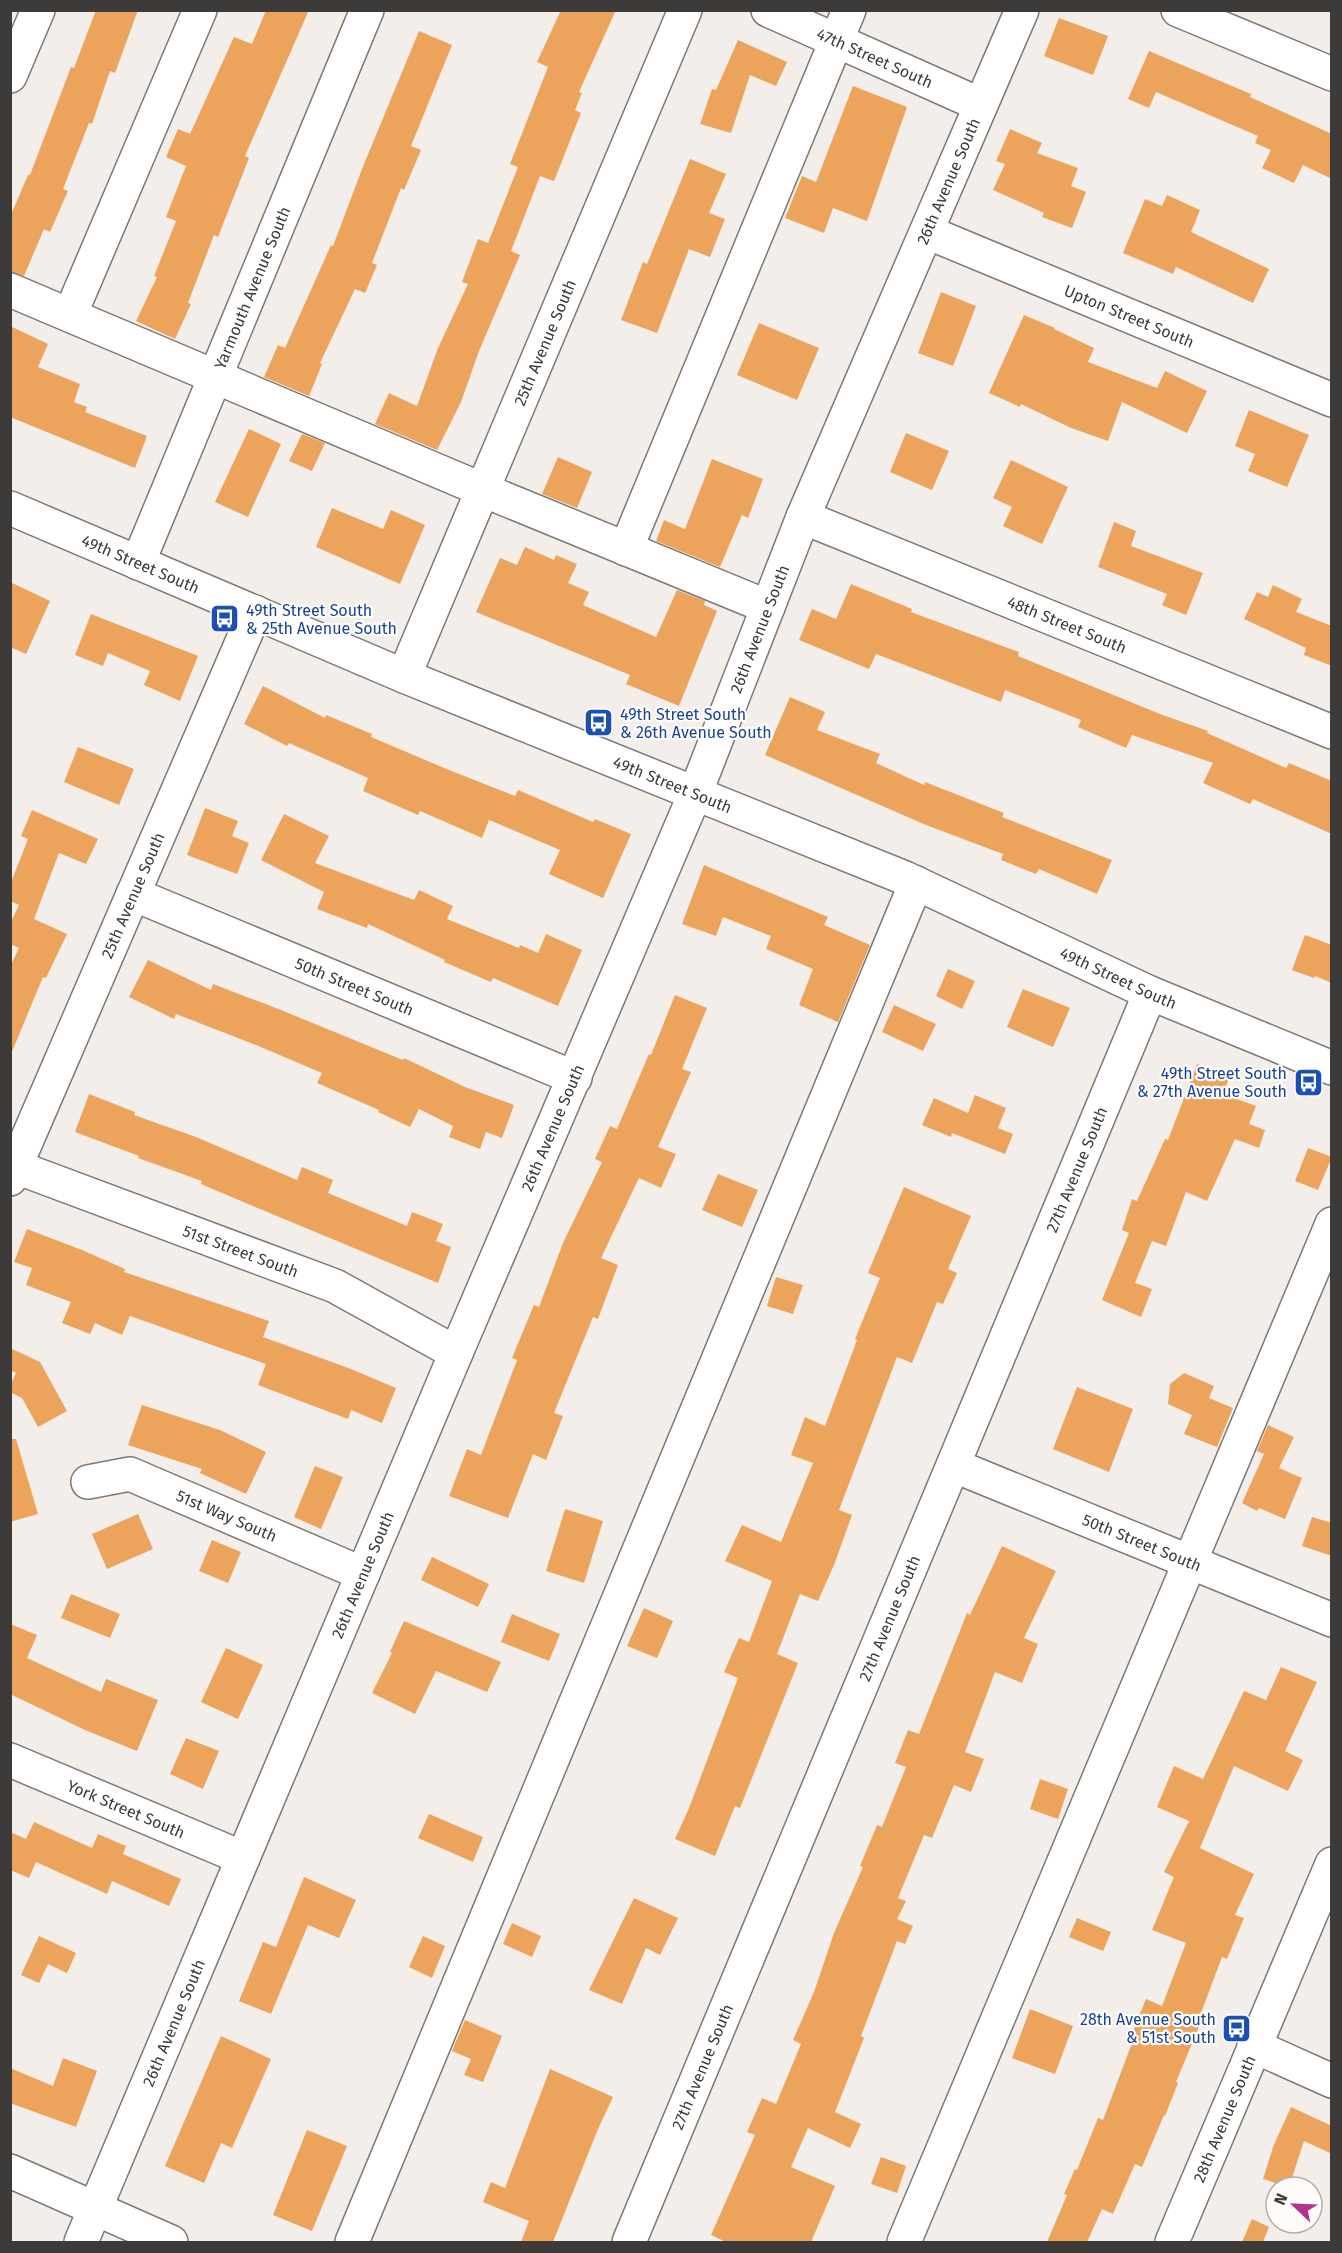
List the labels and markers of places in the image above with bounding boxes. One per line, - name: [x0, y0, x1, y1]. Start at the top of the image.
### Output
- place label: 49th Street South & 25th Avenue South: [246, 601, 397, 638]
- bus stop icon: 49th Street South & 25th Avenue South: [209, 603, 241, 635]
- place label: 49th Street South & 26th Avenue South: [620, 705, 772, 742]
- bus stop icon: 49th Street South & 26th Avenue South: [583, 707, 615, 739]
- place label: 49th Street South & 27th Avenue South: [1137, 1064, 1287, 1101]
- bus stop icon: 49th Street South & 27th Avenue South: [1292, 1066, 1324, 1098]
- place label: 28th Avenue South & 51st South: [1080, 2010, 1216, 2047]
- bus stop icon: 28th Avenue South & 51st South: [1221, 2012, 1253, 2044]

